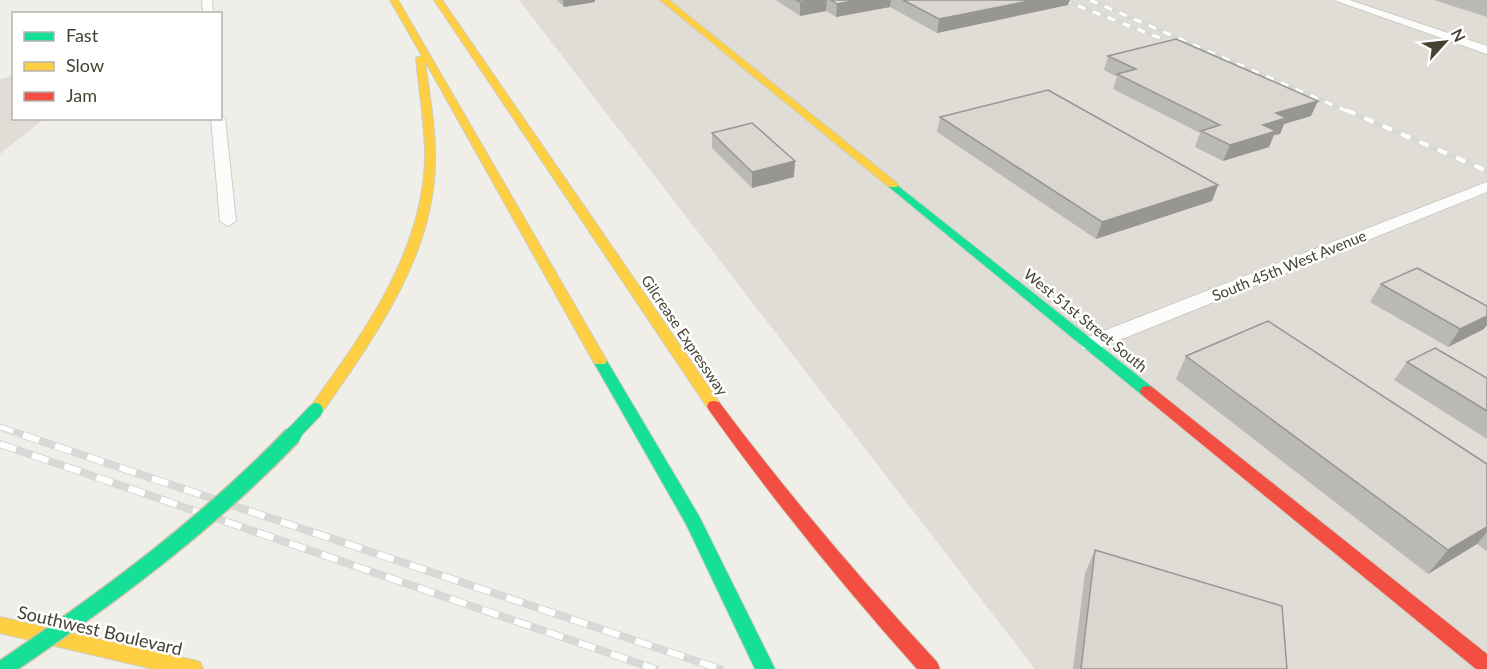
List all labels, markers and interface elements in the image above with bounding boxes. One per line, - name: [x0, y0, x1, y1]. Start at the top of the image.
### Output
- legend: [12, 12, 222, 120]
- north arrow: [1415, 12, 1475, 72]
- text: Fast: [66, 24, 99, 46]
- text: N: [1448, 25, 1470, 45]
- text: Slow: [66, 54, 104, 76]
- text: Jam: [66, 84, 97, 106]
- street label: South 45th West Avenue: [1209, 226, 1369, 304]
- street label: West 51st Street South: [1021, 265, 1151, 375]
- street label: Gilcrease Expressway: [638, 271, 732, 399]
- street label: Southwest Boulevard: [15, 600, 185, 660]

